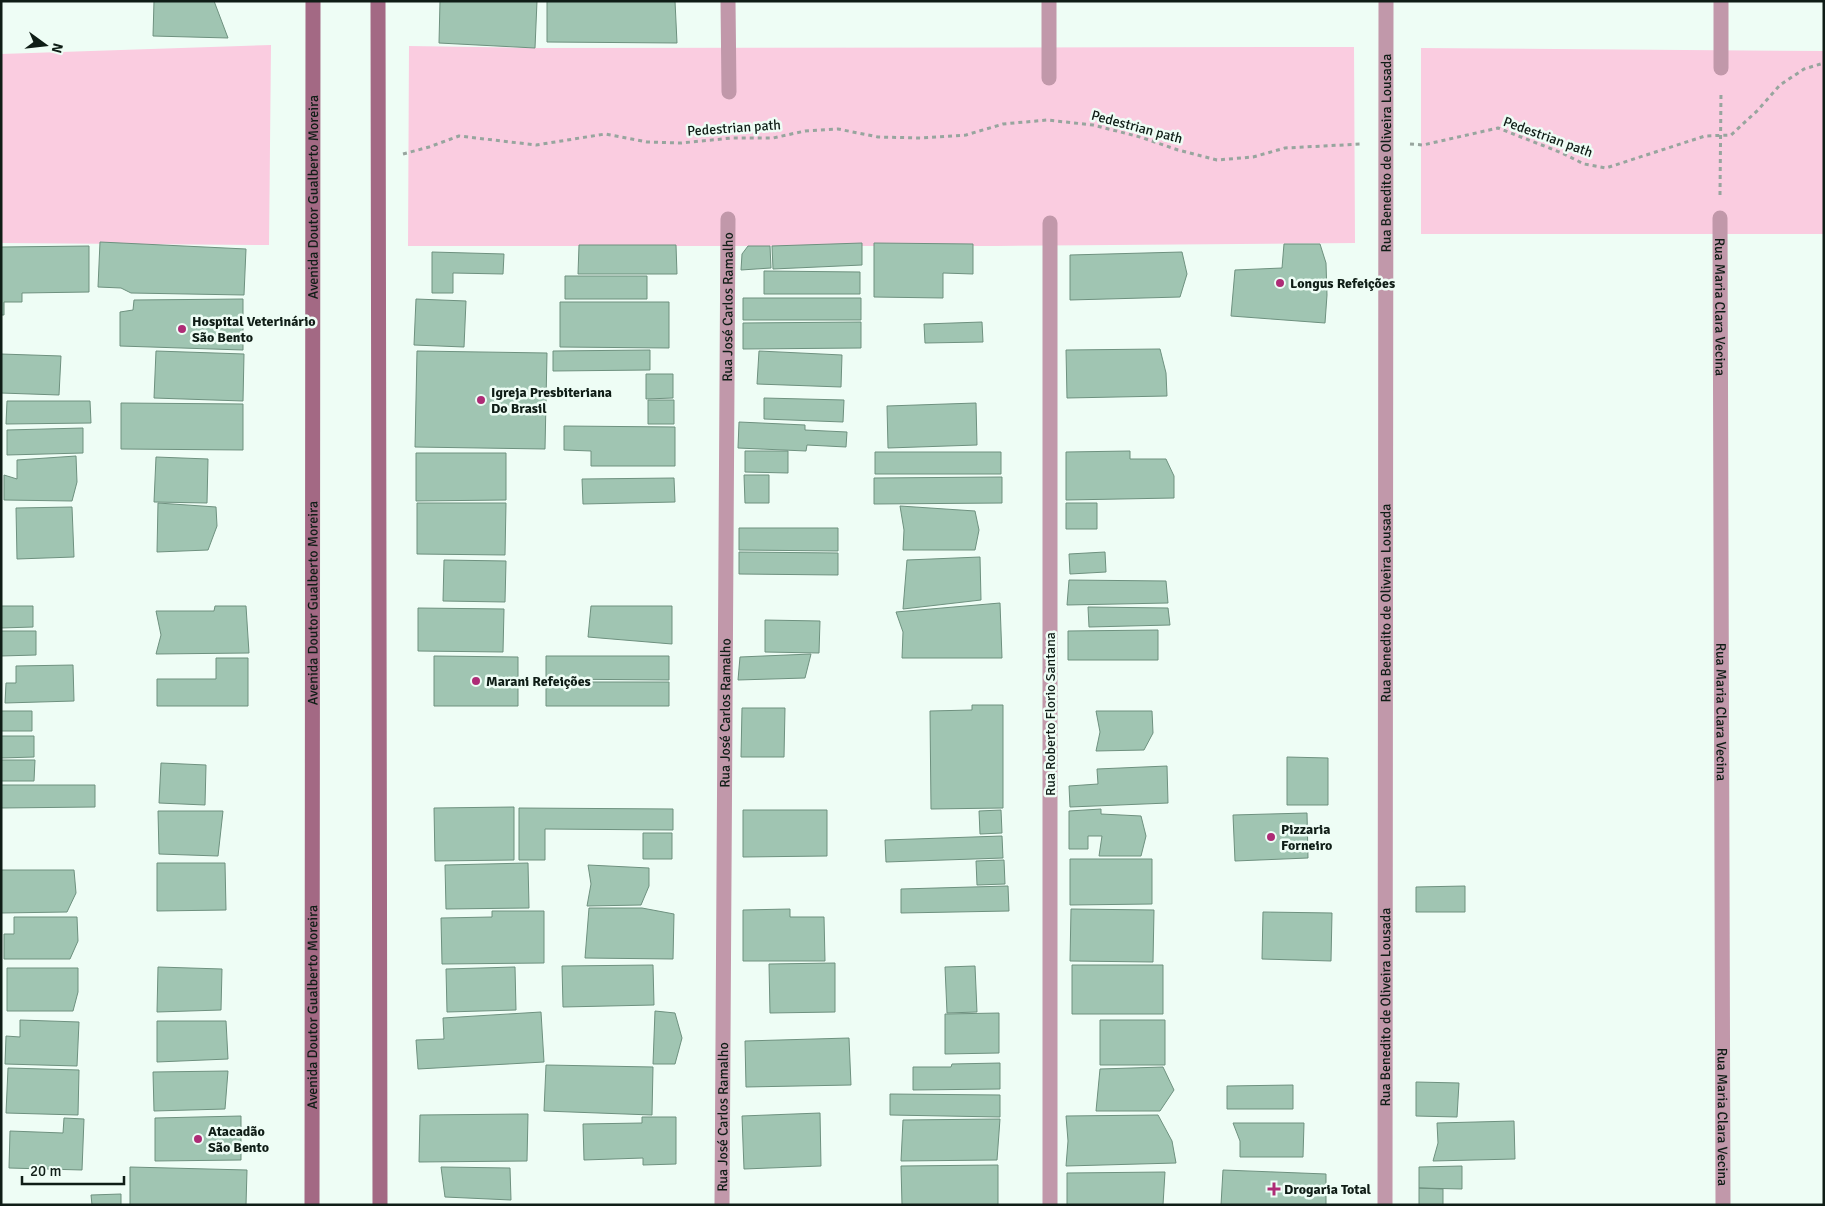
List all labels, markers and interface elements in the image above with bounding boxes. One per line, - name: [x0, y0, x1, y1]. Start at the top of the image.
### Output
- north arrow: [20, 20, 70, 70]
- text: N: [48, 41, 67, 55]
- street label: Rua Benedito de Oliveira Lousada: [1377, 54, 1394, 252]
- street label: Avenida Doutor Gualberto Moreira: [304, 95, 321, 299]
- street label: Pedestrian path: [1089, 107, 1185, 147]
- street label: Pedestrian path: [1501, 113, 1595, 161]
- street label: Pedestrian path: [687, 116, 781, 140]
- street label: Rua José Carlos Ramalho: [719, 232, 736, 382]
- street label: Rua Maria Clara Vecina: [1712, 238, 1729, 376]
- place label: Longus Refeições: [1290, 275, 1395, 292]
- marker: Longus Refeições: [1274, 277, 1286, 289]
- place label: Hospital Veterinário São Bento: [192, 313, 316, 346]
- marker: Hospital Veterinário São Bento: [176, 323, 188, 335]
- place label: Igreja Presbiteriana Do Brasil: [491, 384, 612, 417]
- marker: Igreja Presbiteriana Do Brasil: [475, 394, 487, 406]
- street label: Avenida Doutor Gualberto Moreira: [304, 501, 321, 705]
- street label: Rua Benedito de Oliveira Lousada: [1377, 504, 1394, 702]
- street label: Rua Roberto Florio Santana: [1042, 632, 1059, 796]
- street label: Rua José Carlos Ramalho: [716, 638, 734, 788]
- street label: Rua Maria Clara Vecina: [1713, 643, 1730, 781]
- place label: Marani Refeições: [486, 673, 591, 690]
- marker: Marani Refeições: [470, 675, 482, 687]
- place label: Pizzaria Forneiro: [1281, 821, 1332, 854]
- marker: Pizzaria Forneiro: [1265, 831, 1277, 843]
- street label: Avenida Doutor Gualberto Moreira: [304, 905, 321, 1109]
- street label: Rua Benedito de Oliveira Lousada: [1377, 908, 1394, 1106]
- street label: Rua José Carlos Ramalho: [714, 1042, 731, 1192]
- street label: Rua Maria Clara Vecina: [1714, 1048, 1731, 1186]
- place label: Atacadão São Bento: [208, 1123, 269, 1156]
- marker: Atacadão São Bento: [192, 1133, 204, 1145]
- scale bar: [22, 1154, 125, 1186]
- text: 20 m: [30, 1162, 61, 1180]
- place label: Drogaria Total: [1284, 1181, 1372, 1198]
- marker: Drogaria Total: [1268, 1183, 1280, 1195]

